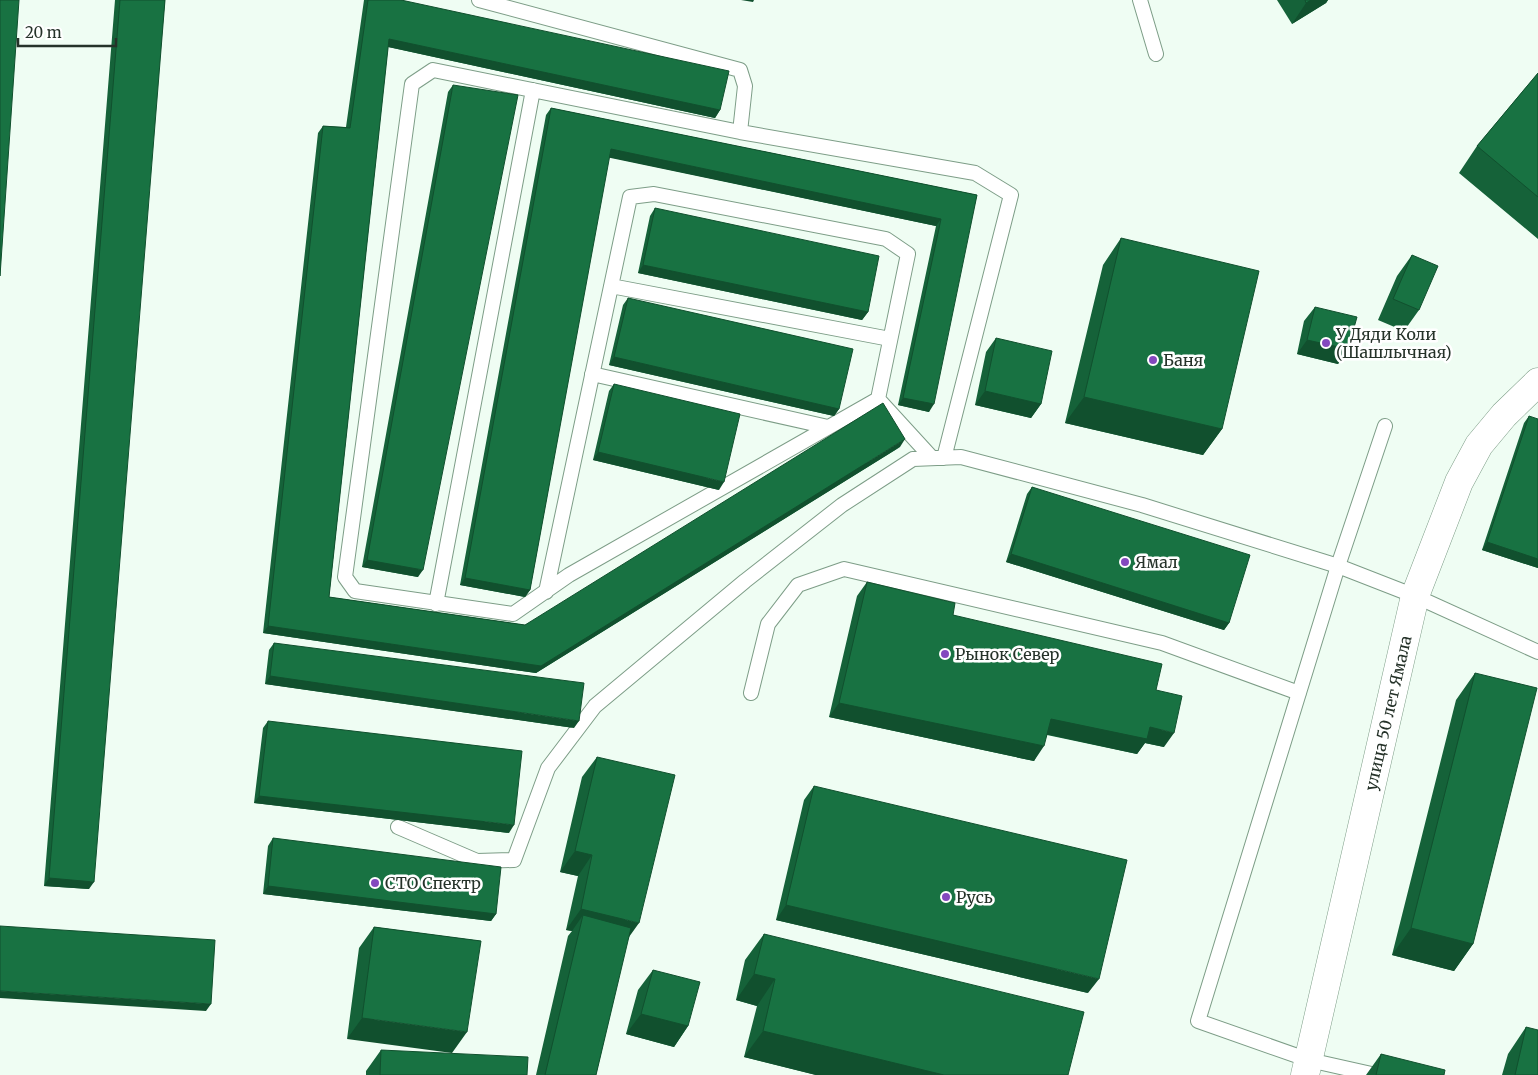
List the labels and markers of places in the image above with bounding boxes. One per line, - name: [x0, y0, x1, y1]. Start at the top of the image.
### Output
- place label: У Дяди Коли (Шашлычная): [1335, 324, 1452, 362]
- marker: У Дяди Коли (Шашлычная): [1320, 337, 1332, 349]
- place label: Баня: [1163, 350, 1203, 370]
- marker: Баня: [1147, 354, 1159, 366]
- place label: Ямал: [1135, 552, 1178, 572]
- marker: Ямал: [1119, 556, 1131, 568]
- place label: Рынок Север: [955, 644, 1059, 664]
- marker: Рынок Север: [939, 648, 951, 660]
- place label: СТО Спектр: [385, 873, 481, 893]
- marker: СТО Спектр: [369, 877, 381, 889]
- place label: Русь: [956, 887, 993, 907]
- marker: Русь: [940, 891, 952, 903]

